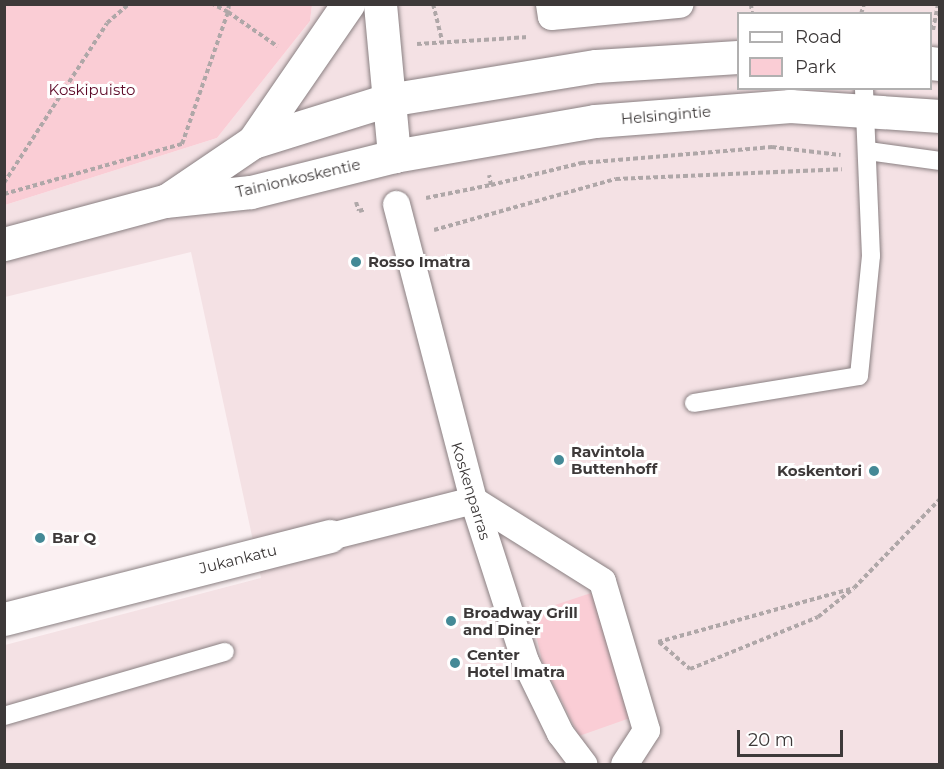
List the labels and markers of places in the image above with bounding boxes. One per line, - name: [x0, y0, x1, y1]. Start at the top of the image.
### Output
- place label: Rosso Imatra: [368, 253, 470, 271]
- marker: Rosso Imatra: [349, 255, 363, 269]
- place label: Ravintola Buttenhoff: [571, 442, 657, 477]
- marker: Ravintola Buttenhoff: [552, 453, 566, 467]
- place label: Koskentori: [777, 462, 862, 480]
- marker: Koskentori: [867, 464, 881, 478]
- place label: Bar Q: [52, 529, 96, 547]
- marker: Bar Q: [33, 531, 47, 545]
- place label: Broadway Grill and Diner: [463, 603, 578, 638]
- marker: Broadway Grill and Diner: [444, 614, 458, 628]
- place label: Center Hotel Imatra: [467, 645, 565, 680]
- marker: Center Hotel Imatra: [448, 656, 462, 670]

